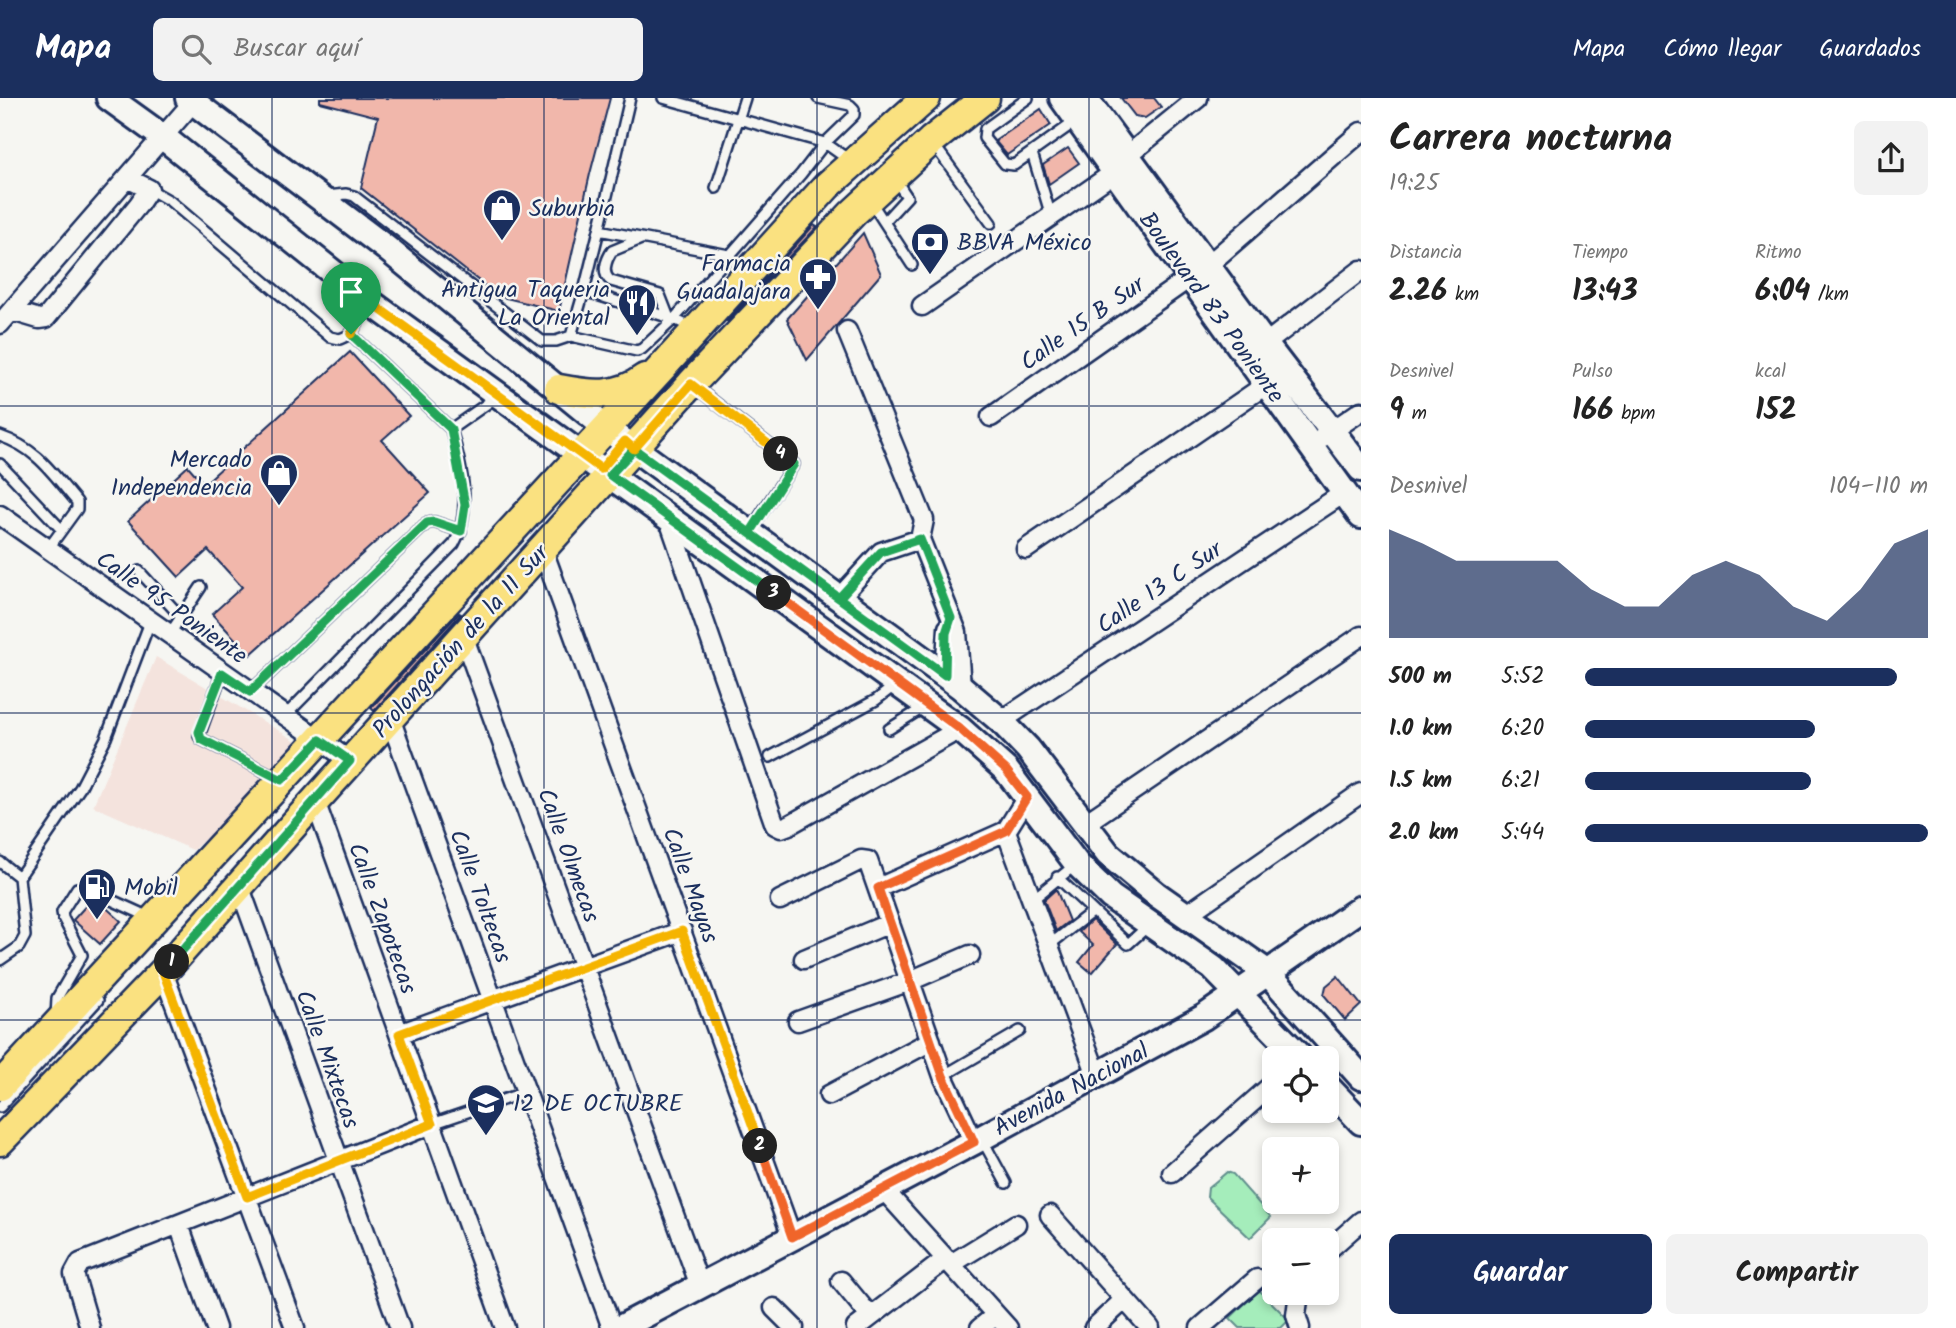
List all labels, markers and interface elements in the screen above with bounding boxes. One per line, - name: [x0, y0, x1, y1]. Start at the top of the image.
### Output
- search box: [153, 18, 643, 81]
- text: Mapa: [35, 23, 111, 76]
- text: Buscar aquí: [233, 28, 360, 70]
- icon: search: [177, 30, 215, 68]
- text: Mapa: [1572, 30, 1625, 69]
- text: Cómo llegar: [1663, 30, 1781, 69]
- text: Guardados: [1819, 30, 1921, 69]
- text: Carrera nocturna: [1389, 110, 1672, 170]
- button: share: [1854, 121, 1928, 195]
- text: 19:25: [1389, 166, 1439, 202]
- shop icon: Suburbia: [481, 187, 523, 242]
- place label: Suburbia: [529, 190, 615, 229]
- street label: Boulevard 83 Poniente: [1128, 204, 1294, 412]
- bank icon: BBVA México: [909, 221, 951, 276]
- place label: BBVA México: [957, 224, 1092, 263]
- text: Distancia: [1389, 238, 1462, 268]
- text: Tiempo: [1572, 238, 1628, 268]
- text: Ritmo: [1755, 238, 1802, 268]
- place label: Farmacia Guadalajara: [677, 245, 791, 312]
- pharmacy icon: Farmacia Guadalajara: [797, 256, 839, 311]
- pin: [321, 262, 381, 334]
- street label: Calle 15 B Sur: [1012, 265, 1155, 382]
- text: 2.26: [1389, 268, 1447, 316]
- text: 13:43: [1572, 268, 1638, 316]
- text: 6:04: [1755, 268, 1810, 316]
- place label: Antigua Taqueria La Oriental: [441, 271, 610, 338]
- icon: arrive: [332, 273, 370, 311]
- text: km: [1447, 280, 1479, 310]
- text: /km: [1810, 280, 1849, 310]
- restaurant icon: Antigua Taqueria La Oriental: [616, 282, 658, 337]
- text: Desnivel: [1389, 357, 1454, 387]
- text: Pulso: [1572, 357, 1613, 387]
- text: kcal: [1755, 357, 1786, 387]
- text: 9: [1389, 387, 1404, 435]
- text: 166: [1572, 387, 1614, 435]
- text: 152: [1755, 387, 1797, 435]
- text: m: [1404, 399, 1427, 429]
- text: bpm: [1614, 399, 1655, 429]
- pin: 4: [764, 436, 798, 472]
- text: 4: [775, 438, 786, 468]
- place label: Mercado Independencia: [111, 441, 252, 508]
- shop icon: Mercado Independencia: [258, 452, 300, 507]
- text: Desnivel: [1389, 469, 1467, 505]
- text: 104–110 m: [1829, 469, 1928, 505]
- street label: Calle 13 C Sur: [1089, 530, 1233, 645]
- street label: Prolongación de la 11 Sur: [363, 535, 561, 748]
- street label: Calle 95 Poniente: [87, 541, 255, 675]
- pin: 3: [756, 575, 792, 610]
- text: 3: [768, 577, 779, 607]
- text: 500 m: [1389, 659, 1452, 695]
- text: 5:52: [1501, 659, 1545, 695]
- text: 1.0 km: [1389, 711, 1452, 747]
- text: 6:20: [1501, 711, 1544, 747]
- text: 1.5 km: [1389, 763, 1452, 799]
- text: 6:21: [1501, 763, 1540, 799]
- street label: Calle Olmecas: [525, 783, 610, 928]
- text: 2.0 km: [1389, 815, 1459, 851]
- text: 5:44: [1501, 815, 1544, 851]
- street label: Calle Mayas: [651, 822, 729, 949]
- street label: Calle Toltecas: [437, 824, 522, 969]
- street label: Calle Zapotecas: [336, 837, 427, 1000]
- fuel station icon: Mobil: [76, 866, 118, 921]
- place label: Mobil: [124, 869, 178, 908]
- pin: 1: [154, 944, 190, 980]
- text: 1: [169, 946, 174, 976]
- street label: Calle Mixtecas: [283, 985, 370, 1134]
- street label: Avenida Nacional: [987, 1033, 1157, 1148]
- map controls: [1262, 1046, 1339, 1305]
- button: locate: [1262, 1046, 1339, 1123]
- school or university icon: 12 DE OCTUBRE: [465, 1082, 507, 1137]
- place label: 12 DE OCTUBRE: [513, 1085, 684, 1124]
- pin: 2: [742, 1128, 778, 1164]
- text: 2: [754, 1130, 765, 1160]
- button: +: [1262, 1137, 1339, 1214]
- button: −: [1262, 1228, 1339, 1305]
- button: Guardar: [1389, 1234, 1652, 1314]
- button: Compartir: [1666, 1234, 1928, 1314]

